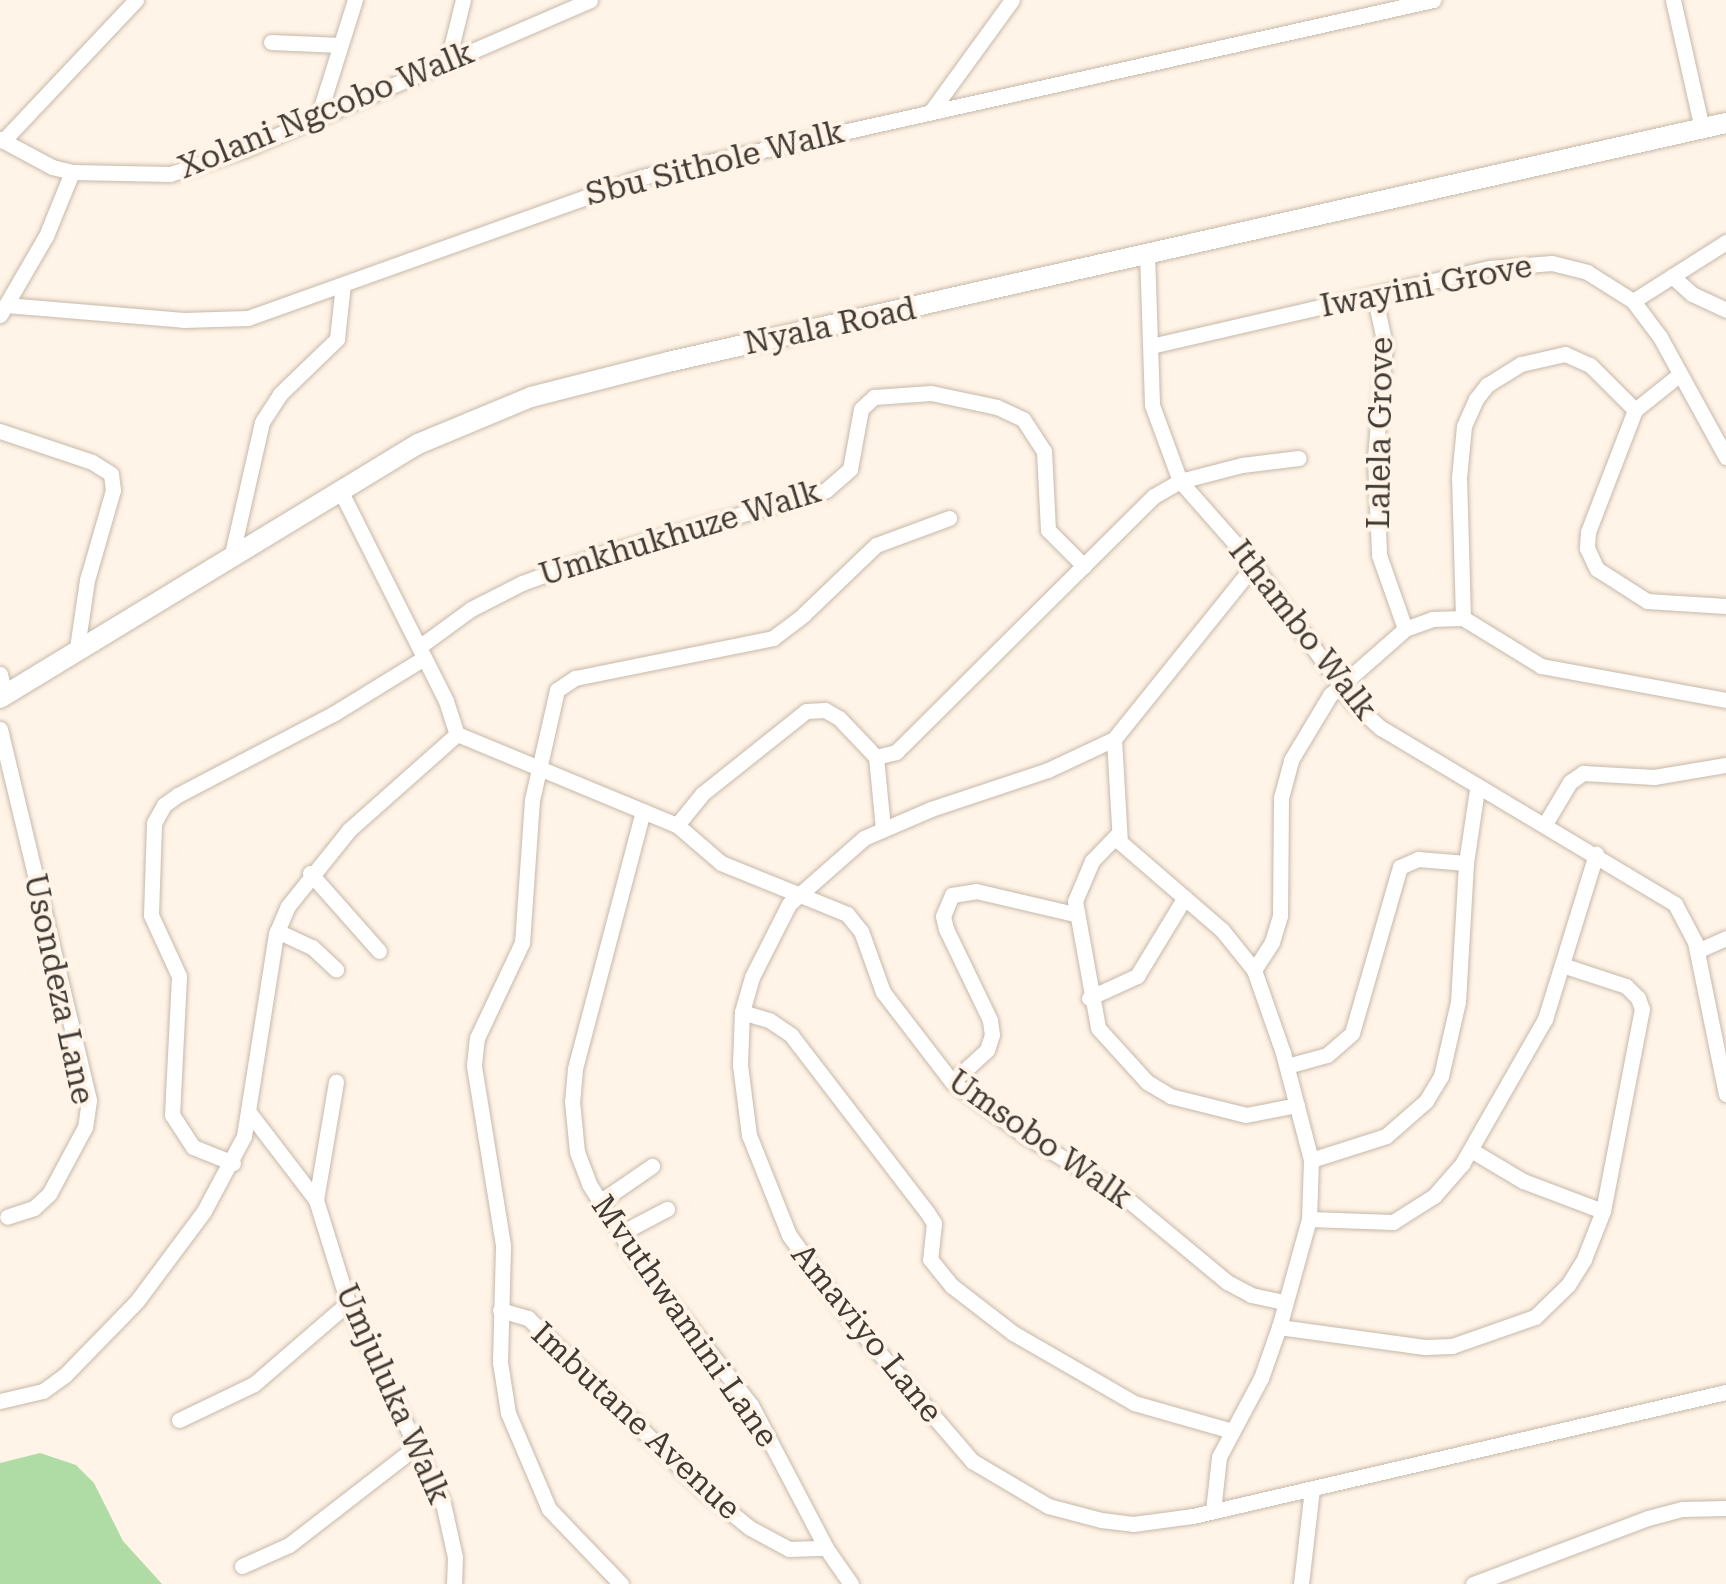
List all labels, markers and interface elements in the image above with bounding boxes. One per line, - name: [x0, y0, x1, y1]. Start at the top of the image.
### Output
- street label: Xolani Ngcobo Walk: [172, 33, 480, 187]
- street label: Sbu Sithole Walk: [582, 112, 848, 214]
- street label: Iwayini Grove: [1317, 247, 1535, 325]
- street label: Nyala Road: [740, 289, 920, 363]
- street label: Lalela Grove: [1359, 337, 1401, 529]
- street label: Umkhukhuze Walk: [534, 472, 826, 594]
- street label: Ithambo Walk: [1221, 532, 1385, 728]
- street label: Usondeza Lane: [16, 870, 102, 1108]
- street label: Umsobo Walk: [941, 1061, 1139, 1217]
- street label: Mvuthwamini Lane: [584, 1188, 786, 1454]
- street label: Amaviyo Lane: [783, 1236, 951, 1430]
- street label: Umjuluka Walk: [327, 1278, 459, 1510]
- street label: Imbutane Avenue: [524, 1314, 748, 1528]

